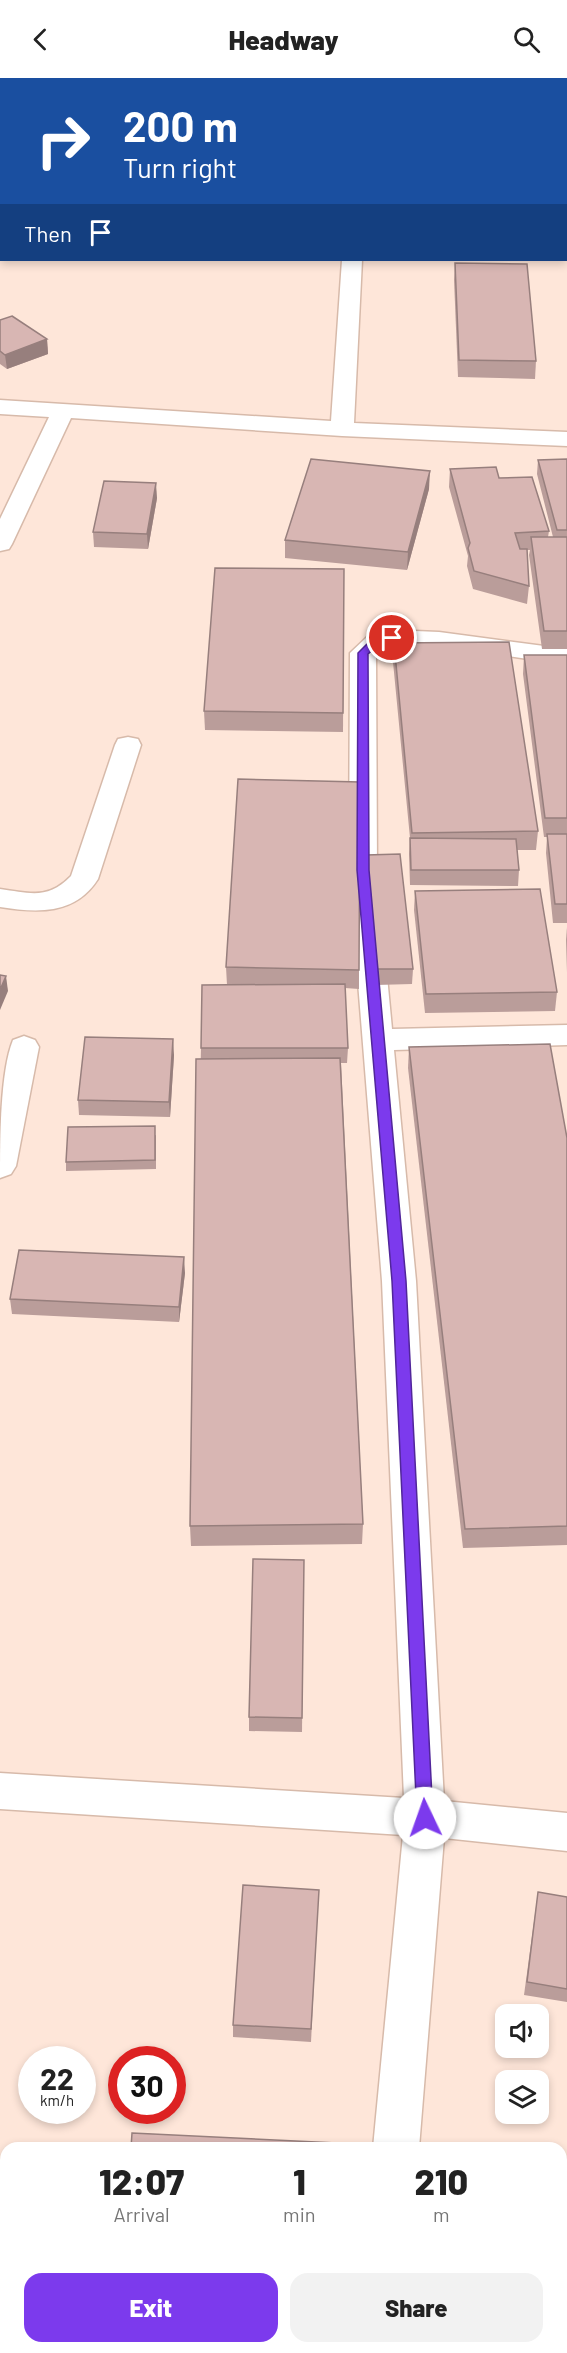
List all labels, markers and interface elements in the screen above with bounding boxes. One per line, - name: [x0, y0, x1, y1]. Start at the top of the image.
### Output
- icon: back: [24, 23, 57, 56]
- text: Headway: [228, 23, 339, 55]
- icon: search: [510, 23, 543, 56]
- text: 200 m: [123, 100, 238, 150]
- icon: right: [24, 102, 102, 180]
- text: Turn right: [123, 151, 237, 183]
- icon: arrive: [84, 216, 117, 249]
- text: Then: [24, 220, 72, 246]
- pin: [366, 612, 417, 663]
- icon: arrive: [375, 621, 408, 654]
- position arrow: [393, 1786, 457, 1850]
- map controls: [495, 2004, 549, 2124]
- button: sound: [495, 2004, 549, 2058]
- speed limit sign: 30: [108, 2046, 186, 2124]
- text: 22: [40, 2060, 74, 2096]
- button: layers: [495, 2070, 549, 2124]
- text: km/h: [40, 2091, 74, 2109]
- text: 12:07: [99, 2159, 184, 2202]
- text: 1: [293, 2159, 306, 2202]
- text: 210: [414, 2159, 468, 2202]
- text: Arrival: [114, 2202, 170, 2226]
- text: min: [283, 2202, 316, 2226]
- text: m: [433, 2202, 450, 2226]
- button: Exit: [24, 2273, 278, 2342]
- button: Share: [290, 2273, 543, 2342]

